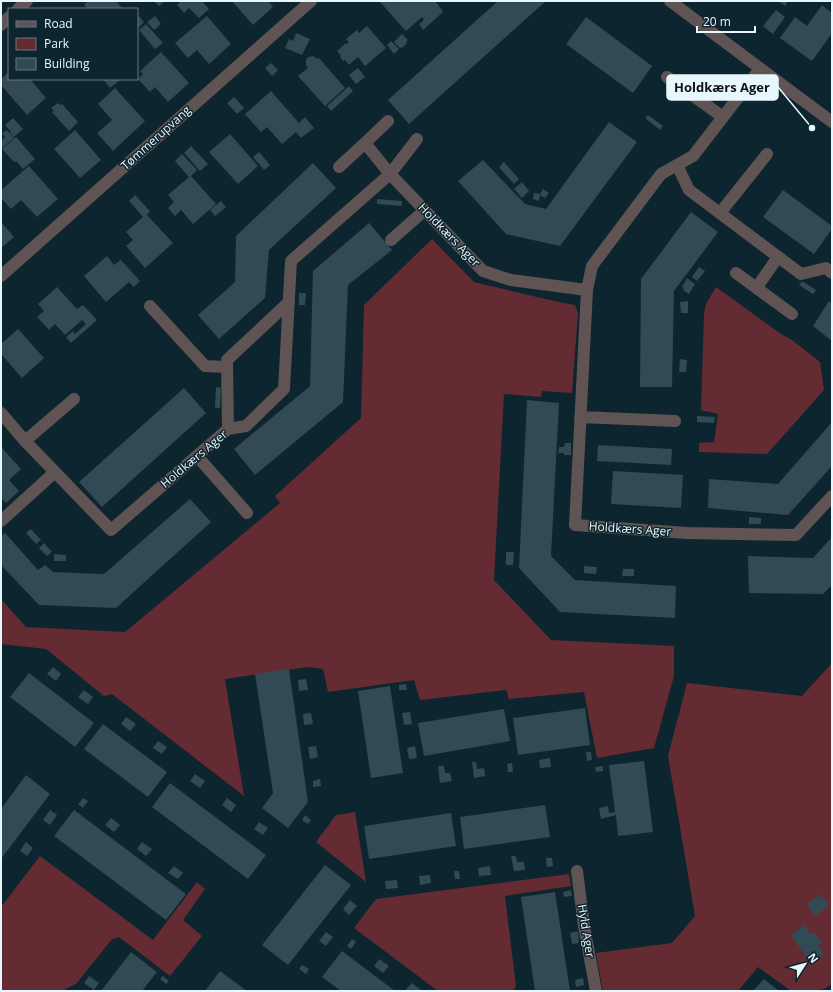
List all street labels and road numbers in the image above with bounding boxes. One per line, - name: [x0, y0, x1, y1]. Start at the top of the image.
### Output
- street label: Tømmerupvang: [117, 101, 195, 174]
- street label: Holdkærs Ager: [415, 199, 484, 270]
- street label: Holdkærs Ager: [157, 426, 231, 492]
- street label: Holdkærs Ager: [588, 517, 672, 540]
- street label: Hyld Ager: [574, 903, 599, 959]

